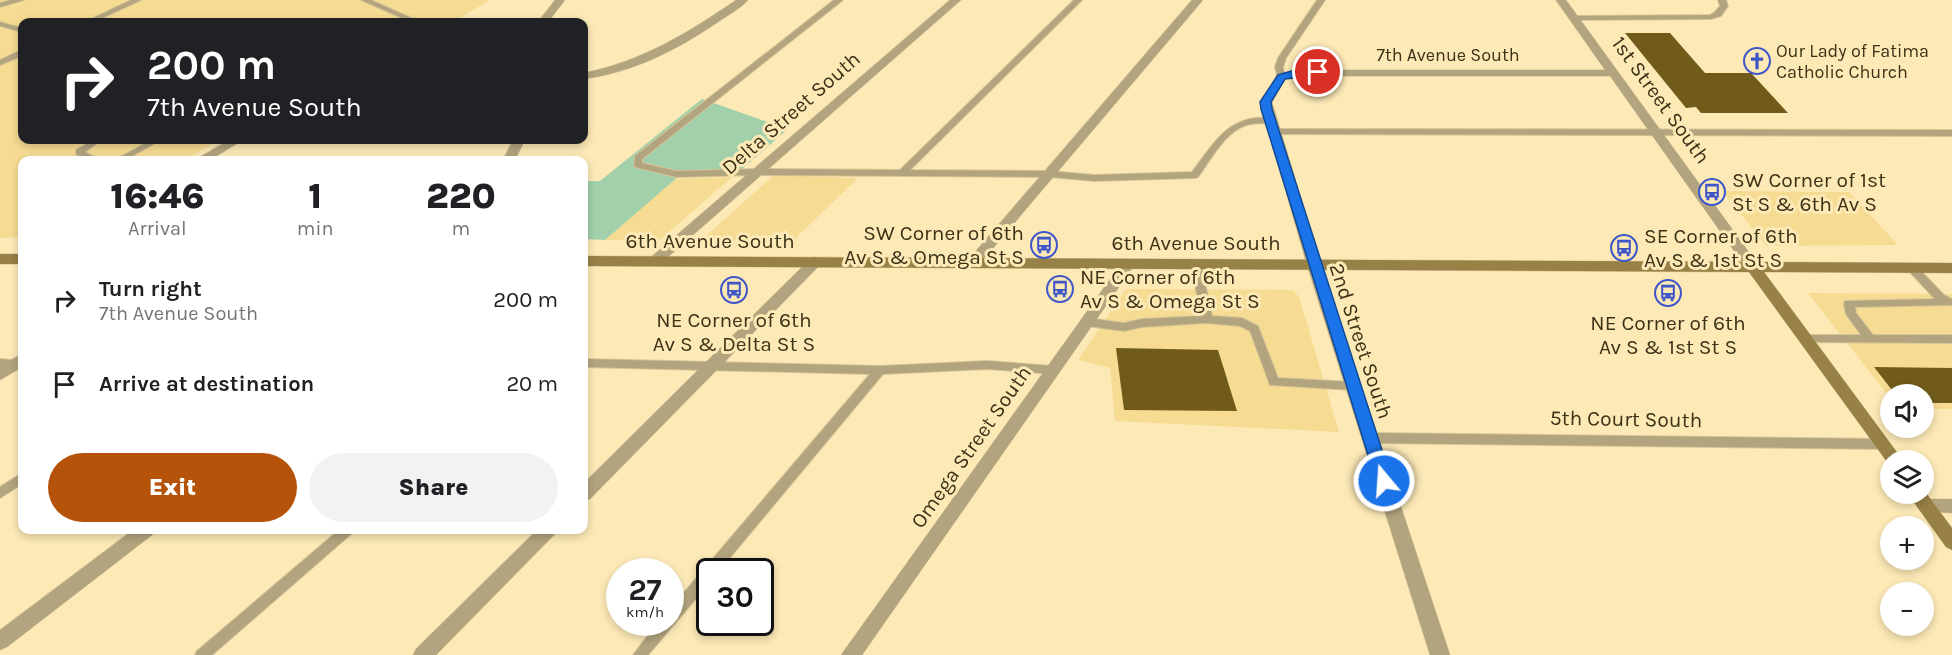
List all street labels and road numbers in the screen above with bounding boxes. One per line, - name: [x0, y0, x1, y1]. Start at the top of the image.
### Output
- street label: 1st Street South: [1607, 32, 1715, 168]
- street label: 7th Avenue South: [1376, 44, 1520, 66]
- street label: Delta Street South: [717, 47, 865, 179]
- street label: 6th Avenue South: [625, 229, 795, 253]
- street label: 6th Avenue South: [1111, 231, 1281, 255]
- street label: 2nd Street South: [1324, 260, 1398, 422]
- street label: Omega Street South: [906, 361, 1036, 533]
- street label: 5th Court South: [1550, 406, 1702, 432]

